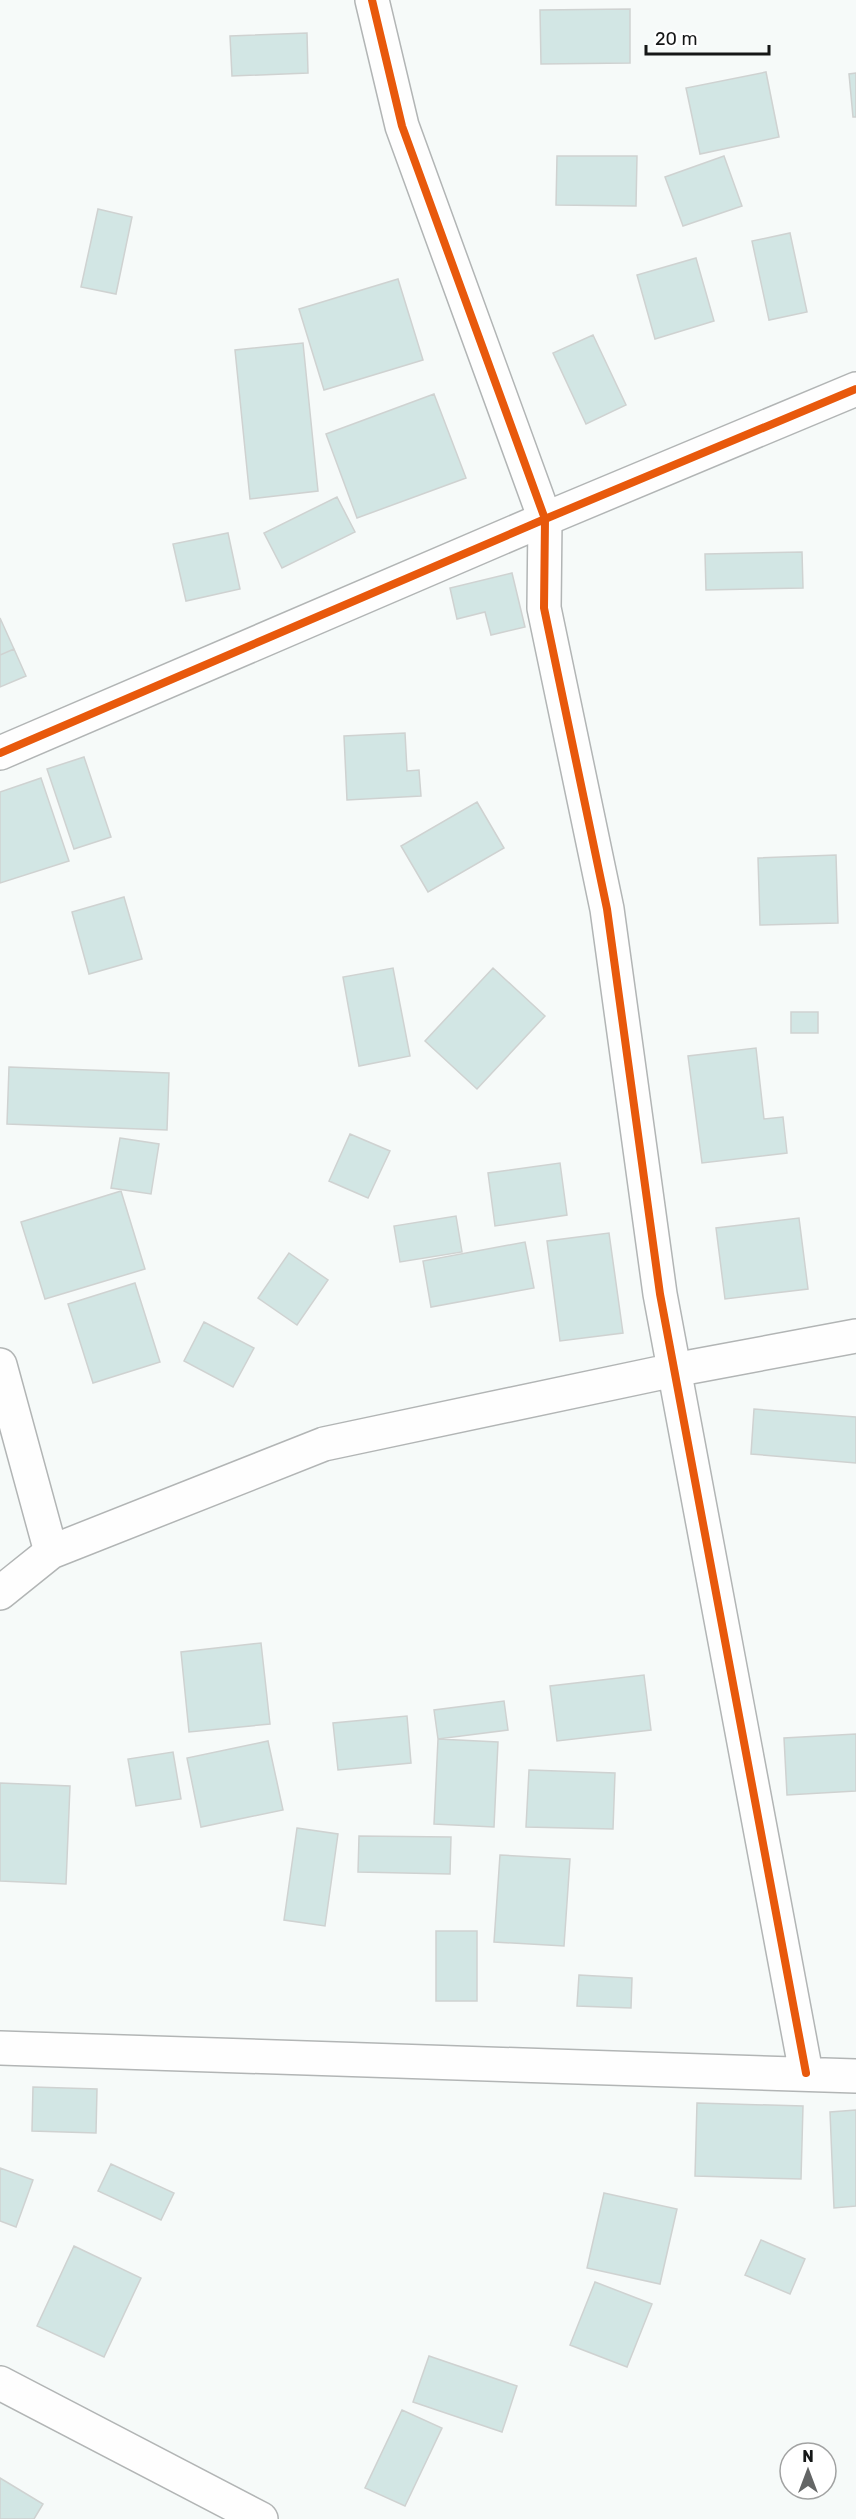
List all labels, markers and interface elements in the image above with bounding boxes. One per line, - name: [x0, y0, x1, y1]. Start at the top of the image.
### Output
- scale bar: [646, 18, 769, 56]
- text: 20 m: [655, 28, 697, 50]
- north arrow: [778, 2441, 838, 2501]
- text: N: [802, 2447, 814, 2466]

